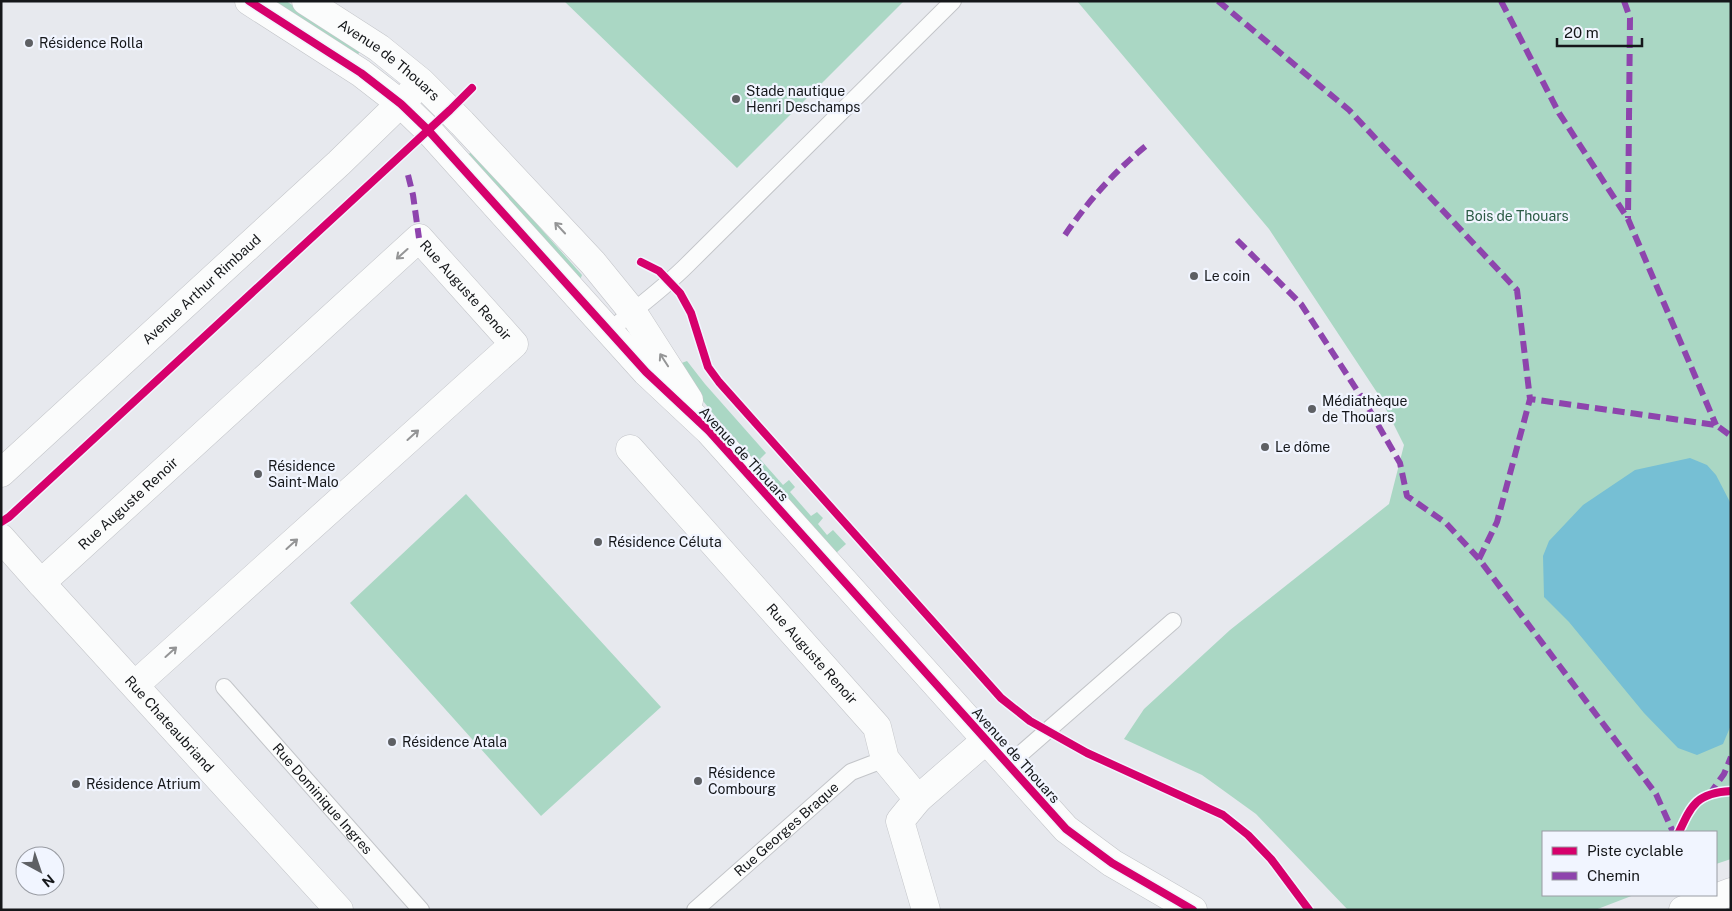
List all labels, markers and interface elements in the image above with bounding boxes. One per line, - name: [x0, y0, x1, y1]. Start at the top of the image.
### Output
- scale bar: [1557, 15, 1642, 47]
- street label: Avenue de Thouars: [335, 16, 443, 104]
- text: 20 m: [1564, 24, 1599, 41]
- place label: Résidence Rolla: [39, 35, 143, 51]
- marker: Résidence Rolla: [23, 37, 35, 49]
- place label: Stade nautique Henri Deschamps: [746, 83, 860, 115]
- marker: Stade nautique Henri Deschamps: [730, 93, 742, 105]
- park label: Bois de Thouars: [1465, 208, 1569, 224]
- one-way arrow: [554, 221, 566, 234]
- street label: Avenue Arthur Rimbaud: [139, 231, 264, 347]
- street label: Rue Auguste Renoir: [417, 237, 515, 344]
- one-way arrow: [395, 248, 408, 260]
- place label: Le coin: [1204, 268, 1250, 284]
- marker: Le coin: [1188, 270, 1200, 282]
- one-way arrow: [659, 354, 669, 368]
- place label: Médiathèque de Thouars: [1322, 393, 1407, 425]
- street label: Avenue de Thouars: [696, 403, 792, 505]
- marker: Médiathèque de Thouars: [1306, 403, 1318, 415]
- one-way arrow: [406, 430, 419, 441]
- place label: Le dôme: [1275, 439, 1330, 455]
- marker: Le dôme: [1259, 441, 1271, 453]
- street label: Rue Auguste Renoir: [75, 454, 181, 553]
- place label: Résidence Saint-Malo: [268, 458, 339, 490]
- marker: Résidence Saint-Malo: [252, 468, 264, 480]
- place label: Résidence Céluta: [608, 534, 722, 550]
- marker: Résidence Céluta: [592, 536, 604, 548]
- one-way arrow: [285, 538, 298, 550]
- street label: Rue Auguste Renoir: [763, 600, 861, 707]
- one-way arrow: [164, 646, 177, 658]
- street label: Rue Chateaubriand: [122, 673, 217, 775]
- street label: Avenue de Thouars: [969, 704, 1063, 806]
- place label: Résidence Atala: [402, 734, 507, 750]
- marker: Résidence Atala: [386, 736, 398, 748]
- street label: Rue Dominique Ingres: [269, 740, 376, 857]
- place label: Résidence Combourg: [708, 765, 776, 797]
- marker: Résidence Combourg: [692, 775, 704, 787]
- place label: Résidence Atrium: [86, 776, 201, 792]
- marker: Résidence Atrium: [70, 778, 82, 790]
- street label: Rue Georges Braque: [731, 779, 842, 879]
- legend: [1542, 831, 1717, 896]
- text: Piste cyclable: [1587, 842, 1684, 859]
- north arrow: [15, 846, 65, 896]
- text: Chemin: [1587, 867, 1640, 884]
- text: N: [39, 871, 58, 891]

